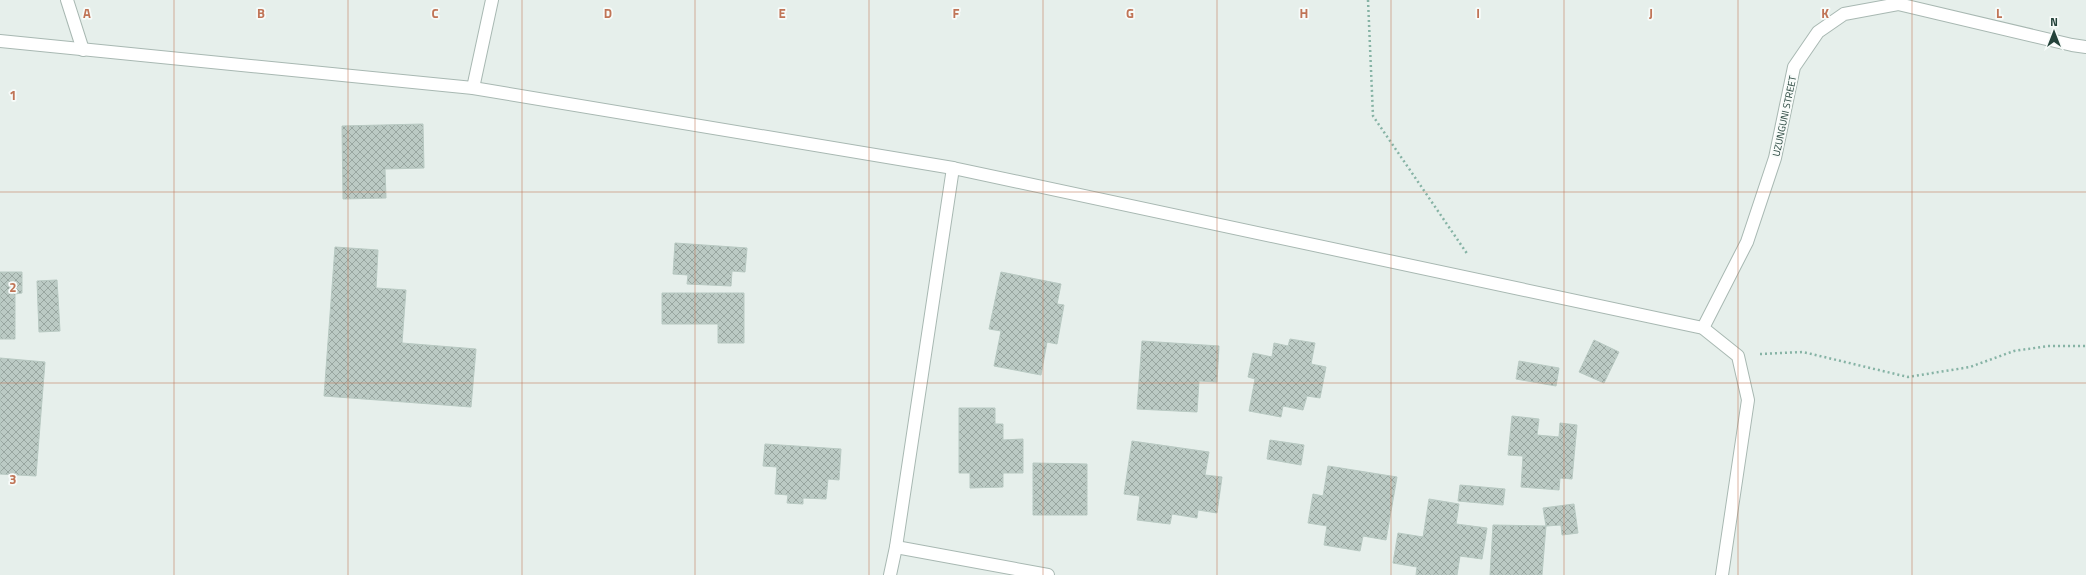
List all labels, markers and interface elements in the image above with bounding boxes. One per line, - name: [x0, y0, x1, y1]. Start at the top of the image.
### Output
- text: A: [83, 3, 91, 23]
- text: B: [257, 3, 265, 23]
- text: C: [431, 3, 439, 23]
- text: D: [604, 3, 612, 23]
- text: E: [778, 3, 786, 23]
- text: F: [953, 3, 960, 23]
- text: G: [1126, 3, 1134, 23]
- text: H: [1300, 3, 1308, 23]
- text: I: [1476, 3, 1480, 23]
- text: J: [1649, 3, 1653, 23]
- text: K: [1821, 3, 1829, 23]
- text: L: [1996, 3, 2002, 23]
- north arrow: [2034, 12, 2074, 52]
- text: N: [2050, 14, 2058, 30]
- street label: UZUNGUNI STREET: [1769, 74, 1801, 158]
- text: 1: [9, 85, 17, 105]
- text: 2: [9, 277, 17, 297]
- text: 3: [9, 469, 17, 489]

